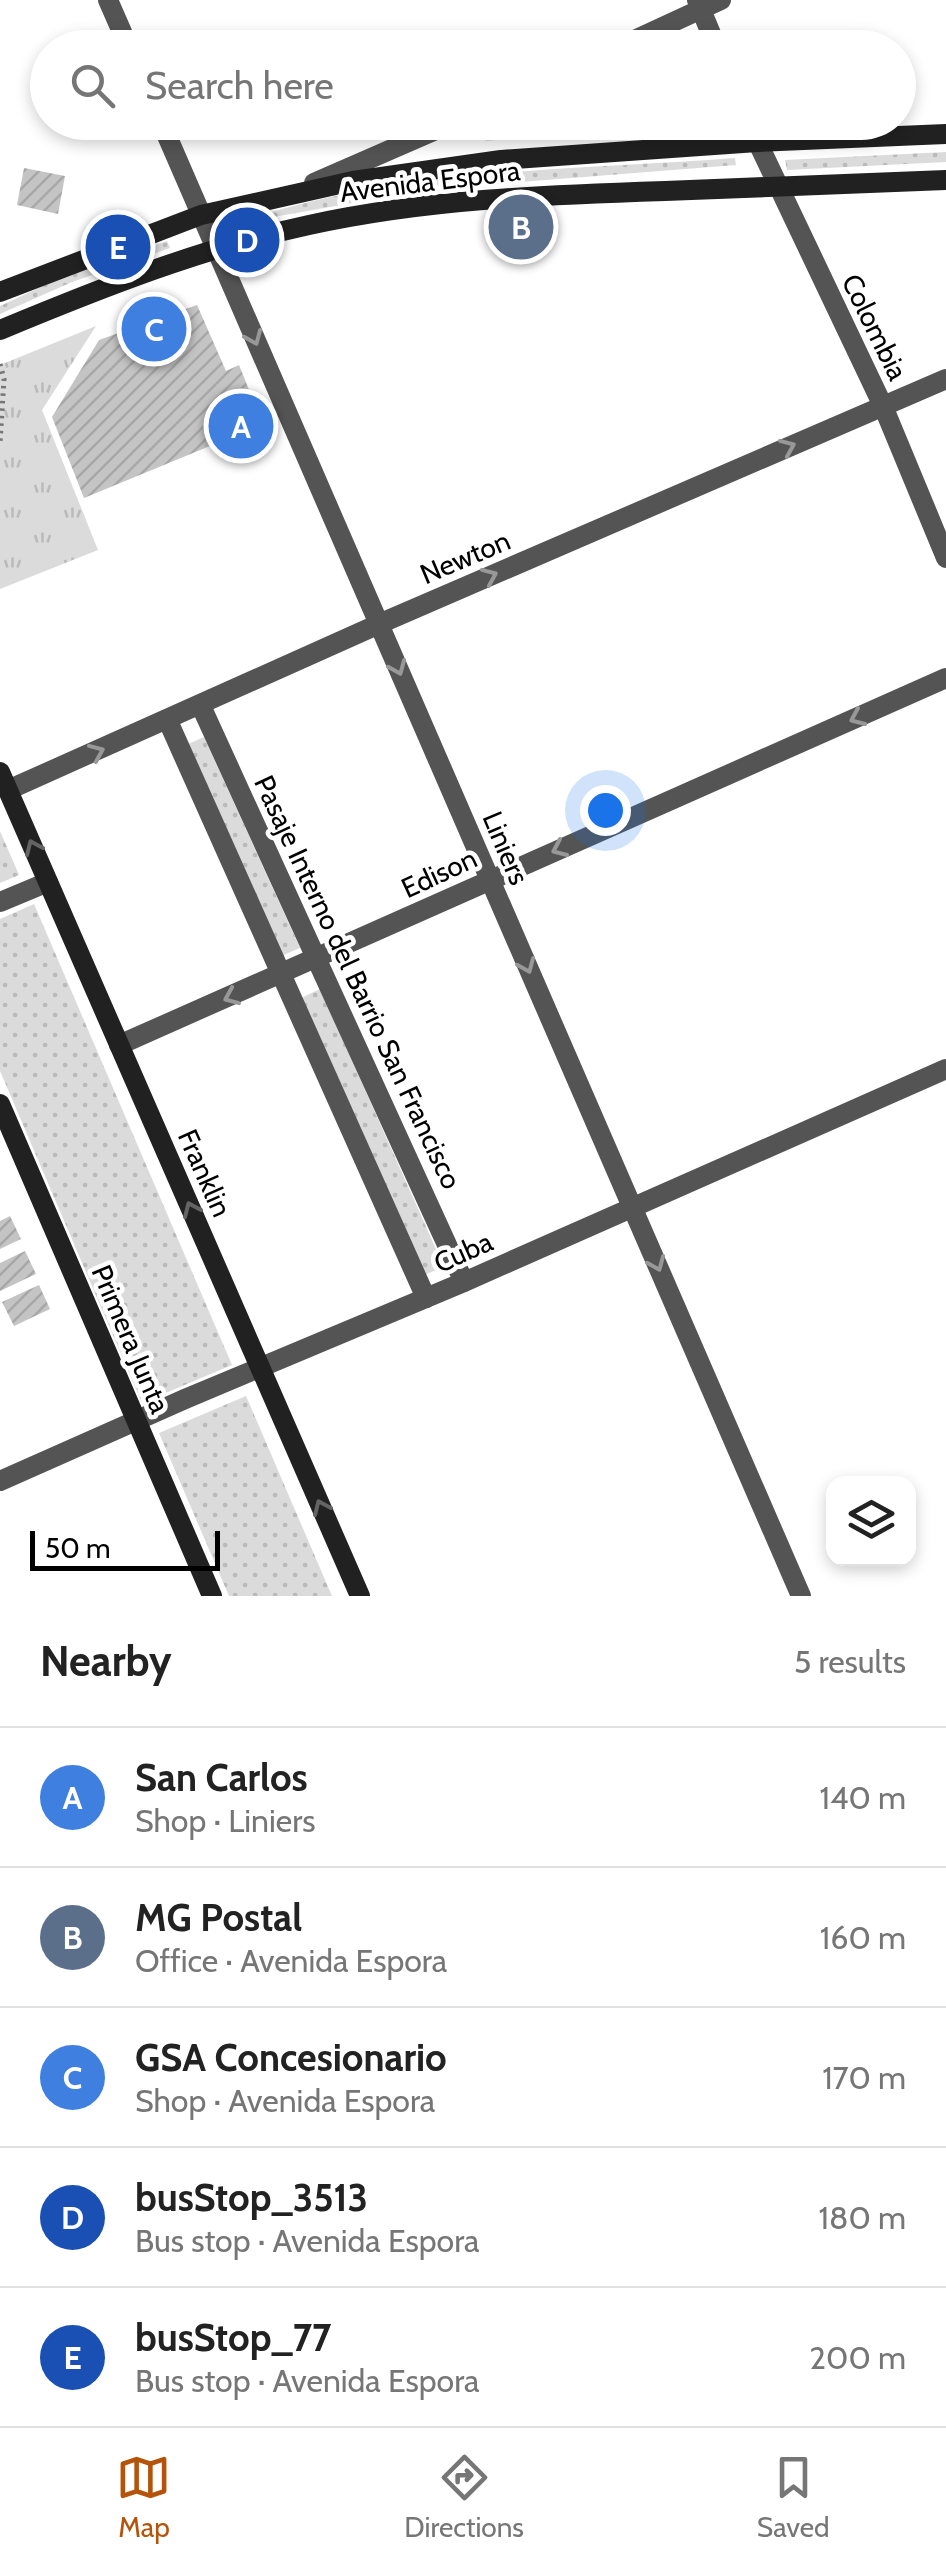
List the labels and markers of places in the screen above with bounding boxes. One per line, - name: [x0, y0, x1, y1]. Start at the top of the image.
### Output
- pin: B: [488, 190, 554, 264]
- pin: D: [214, 202, 280, 278]
- pin: E: [86, 210, 150, 284]
- pin: C: [122, 292, 186, 366]
- pin: A: [208, 388, 274, 464]

